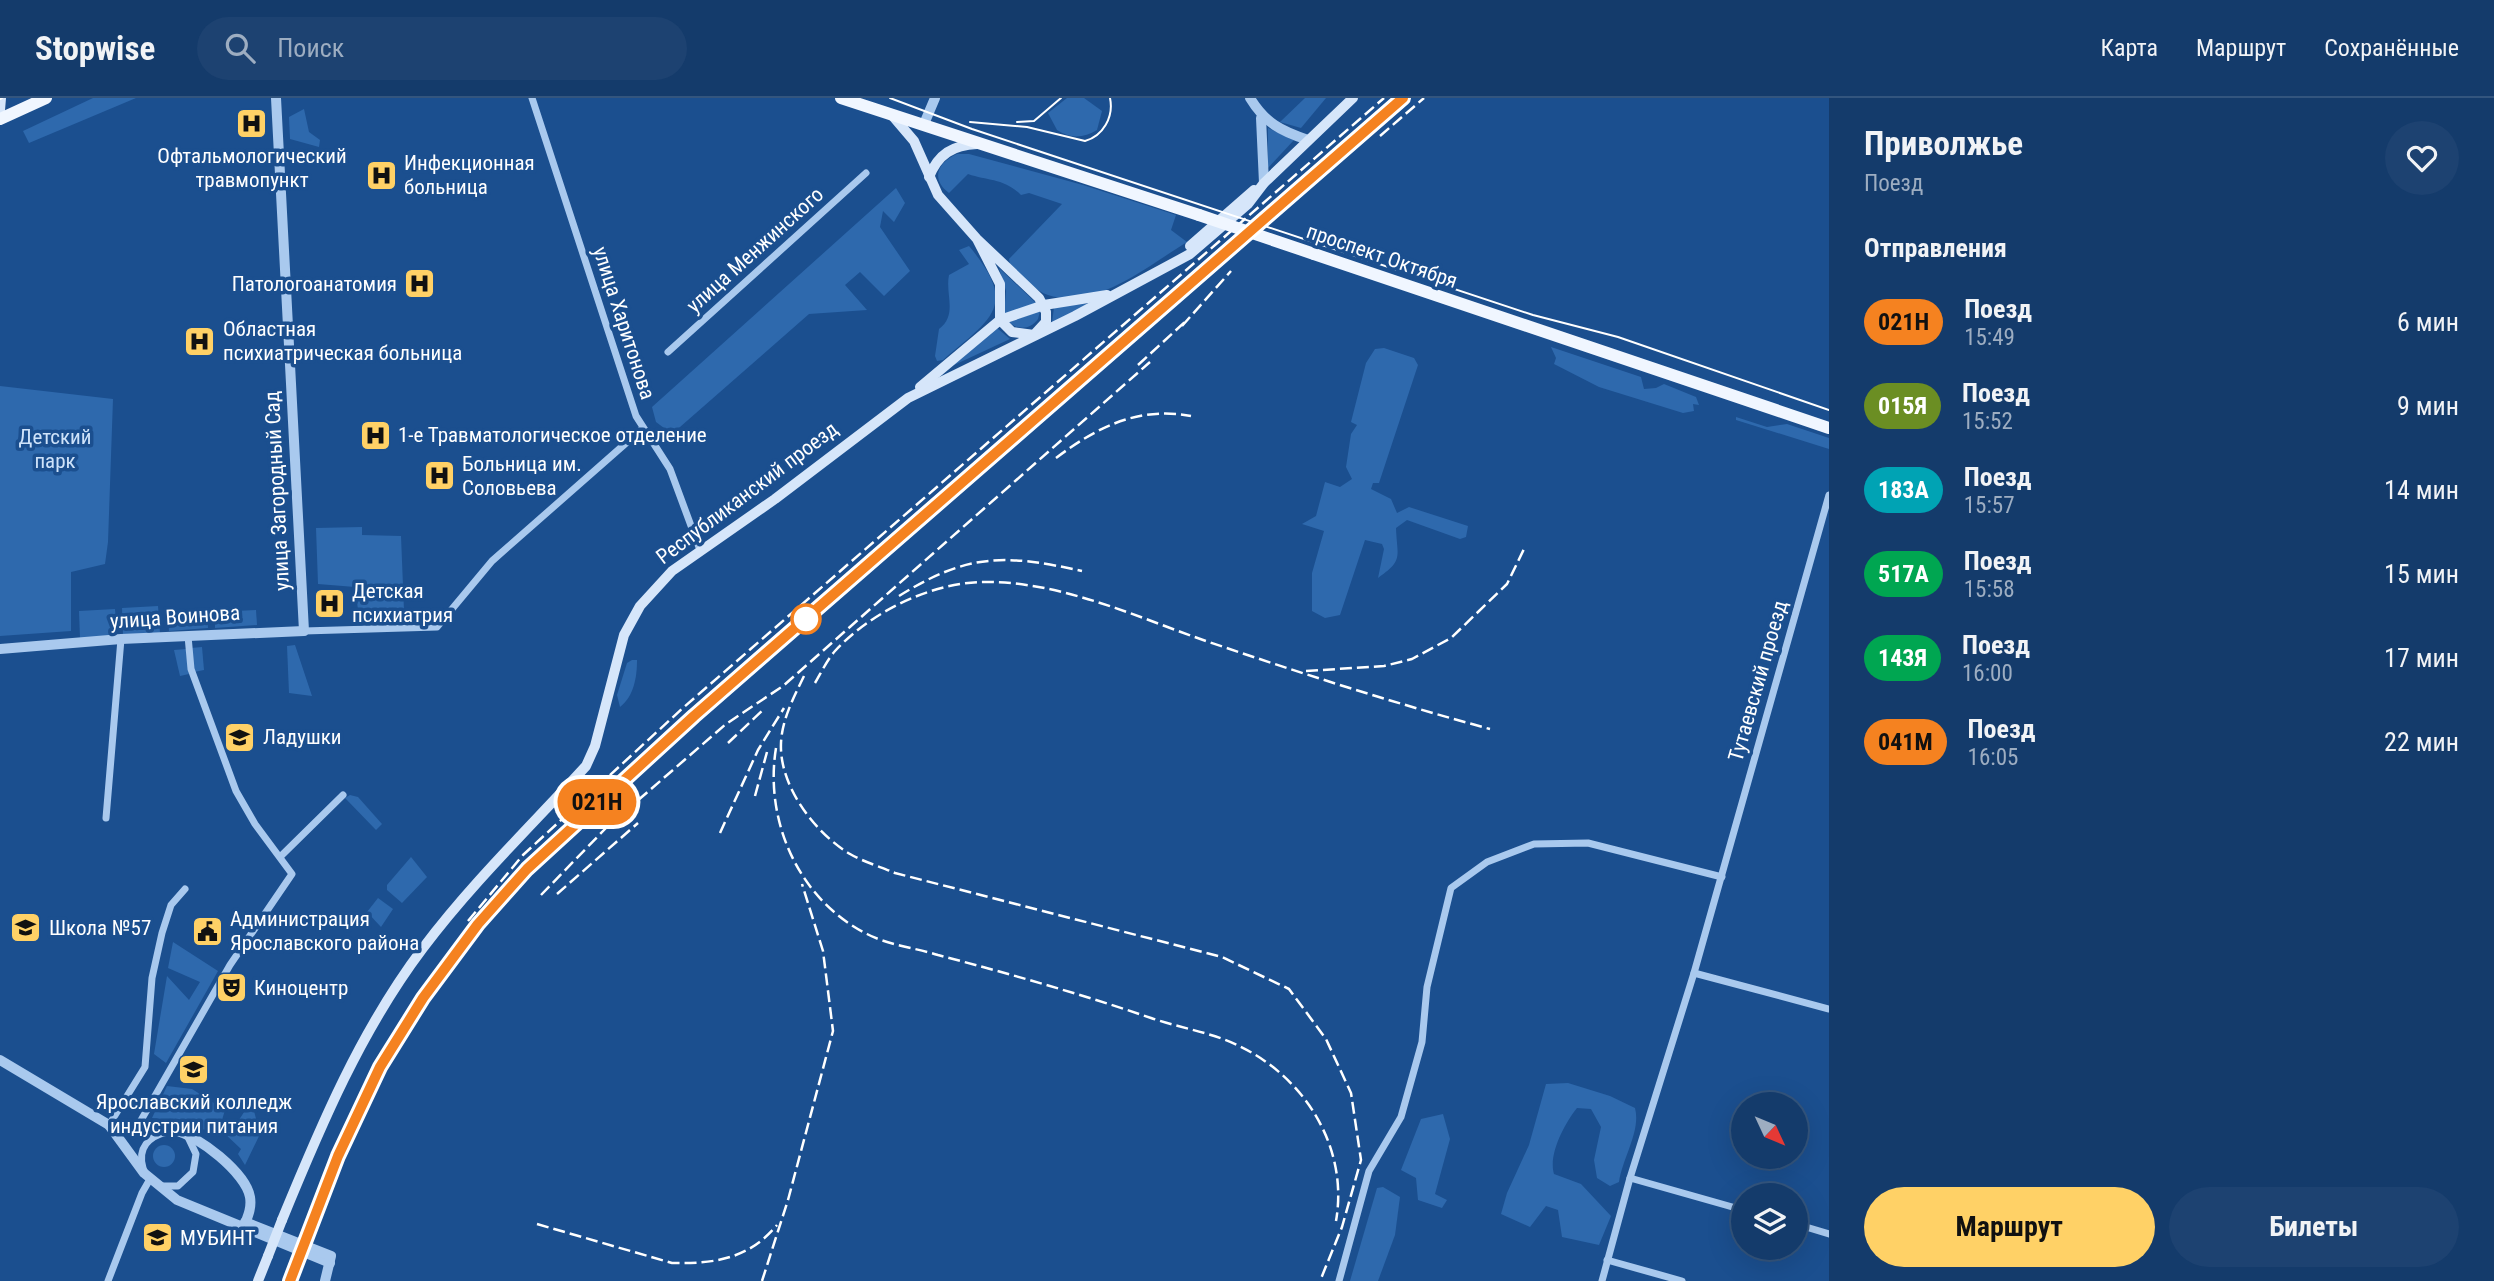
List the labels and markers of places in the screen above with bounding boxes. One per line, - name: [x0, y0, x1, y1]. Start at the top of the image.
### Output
- hospital icon: Офтальмологический травмопункт: [235, 107, 269, 141]
- place label: Офтальмологический травмопункт: [157, 144, 347, 192]
- place label: Инфекционная больница: [404, 151, 535, 199]
- hospital icon: Инфекционная больница: [364, 158, 398, 192]
- hospital icon: Патологоанатомия: [403, 267, 437, 301]
- place label: Патологоанатомия: [232, 272, 397, 296]
- place label: Областная психиатрическая больница: [223, 317, 462, 365]
- hospital icon: Областная психиатрическая больница: [183, 324, 217, 358]
- hospital icon: 1-е Травматологическое отделение: [358, 418, 392, 452]
- place label: 1-е Травматологическое отделение: [398, 423, 707, 447]
- place label: Больница им. Соловьева: [462, 452, 582, 500]
- hospital icon: Больница им. Соловьева: [422, 459, 456, 493]
- place label: Детская психиатрия: [352, 579, 453, 627]
- hospital icon: Детская психиатрия: [312, 586, 346, 620]
- unlabelled marker: [791, 604, 821, 634]
- school or university icon: Ладушки: [223, 720, 257, 754]
- place label: Ладушки: [263, 725, 342, 749]
- place label: Администрация Ярославского района: [230, 907, 419, 955]
- school or university icon: Школа №57: [9, 911, 43, 945]
- public building icon: Администрация Ярославского района: [190, 914, 224, 948]
- place label: Школа №57: [49, 916, 151, 940]
- theatre icon: Киноцентр: [214, 971, 248, 1005]
- place label: Киноцентр: [254, 976, 348, 1000]
- school or university icon: Ярославский колледж индустрии питания: [177, 1053, 211, 1087]
- place label: Ярославский колледж индустрии питания: [96, 1090, 292, 1138]
- school or university icon: МУБИНТ: [140, 1221, 174, 1255]
- place label: МУБИНТ: [180, 1226, 256, 1250]

